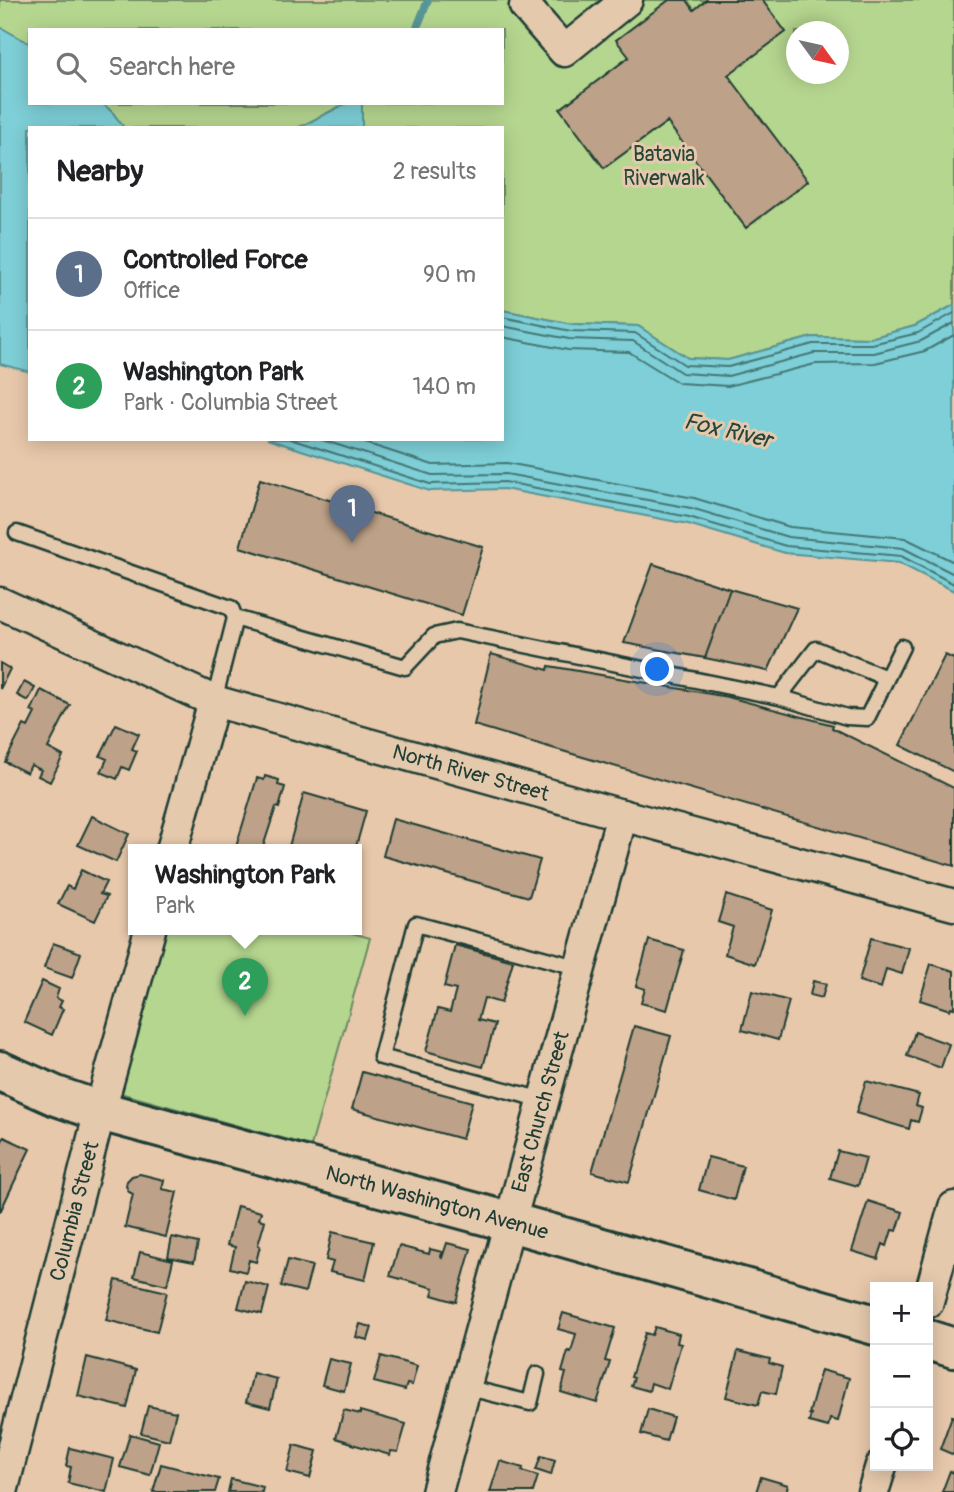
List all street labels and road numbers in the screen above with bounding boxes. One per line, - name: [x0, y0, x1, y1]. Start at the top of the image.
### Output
- street label: North River Street: [389, 739, 552, 808]
- street label: East Church Street: [506, 1028, 576, 1196]
- street label: Columbia Street: [44, 1138, 106, 1284]
- street label: North Washington Avenue: [323, 1160, 552, 1246]

